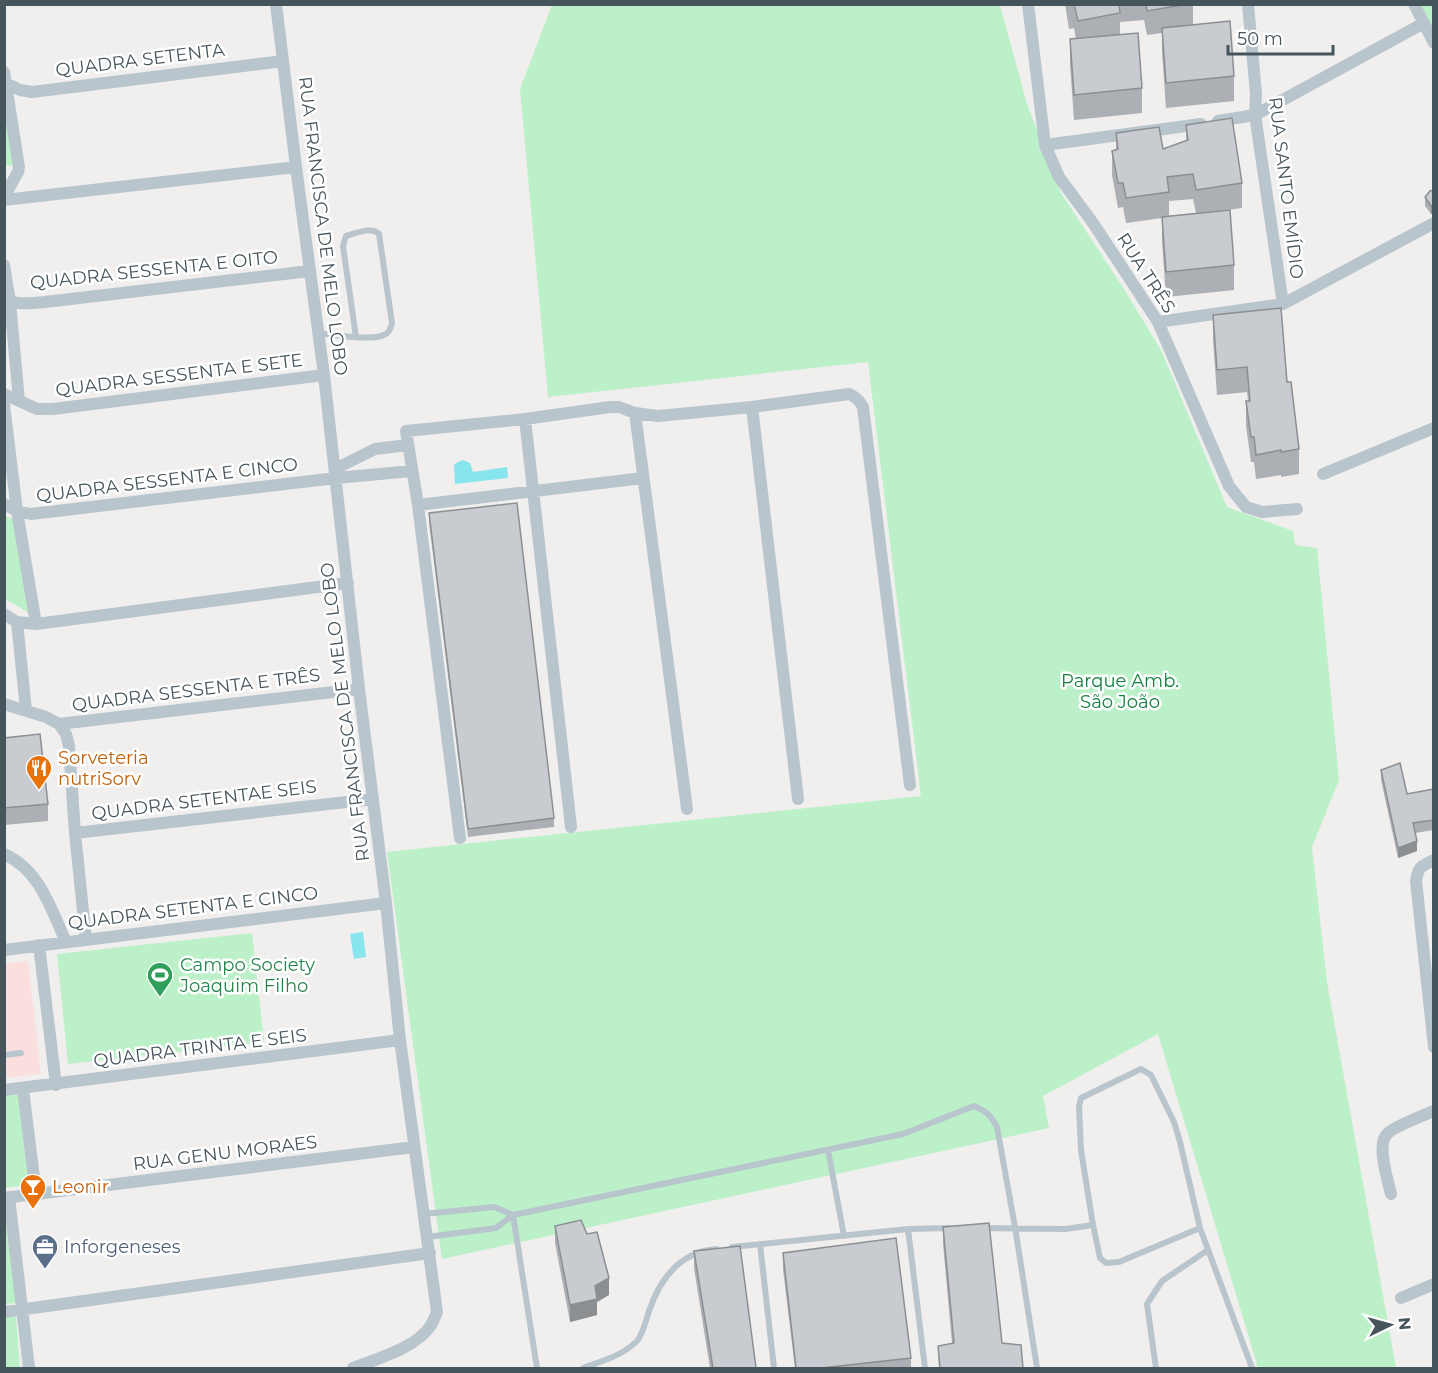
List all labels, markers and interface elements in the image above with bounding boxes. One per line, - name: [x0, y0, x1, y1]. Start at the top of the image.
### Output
- scale bar: [1228, 18, 1333, 56]
- text: 50 m: [1237, 28, 1283, 50]
- street label: QUADRA SETENTA: [54, 39, 226, 81]
- street label: RUA FRANCISCA DE MELO LOBO: [294, 75, 352, 377]
- street label: RUA SANTO EMÍDIO: [1264, 96, 1308, 280]
- street label: RUA TRÊS: [1112, 229, 1180, 317]
- street label: QUADRA SESSENTA E OITO: [29, 246, 279, 294]
- street label: QUADRA SESSENTA E SETE: [54, 349, 304, 401]
- street label: QUADRA SESSENTA E CINCO: [35, 453, 299, 507]
- street label: RUA FRANCISCA DE MELO LOBO: [316, 561, 374, 863]
- street label: QUADRA SESSENTA E TRÊS: [71, 664, 321, 716]
- park label: Parque Amb. São João: [1061, 670, 1179, 713]
- place label: Sorveteria nutriSorv: [58, 747, 149, 790]
- restaurant icon: Sorveteria nutriSorv: [24, 753, 54, 791]
- street label: QUADRA SETENTAE SEIS: [90, 775, 318, 825]
- street label: QUADRA SETENTA E CINCO: [67, 882, 319, 934]
- place label: Campo Society Joaquim Filho: [179, 954, 315, 997]
- sports icon: Campo Society Joaquim Filho: [145, 960, 175, 998]
- street label: QUADRA TRINTA E SEIS: [92, 1024, 308, 1072]
- street label: RUA GENU MORAES: [132, 1131, 318, 1175]
- bar icon: Leonir: [18, 1172, 48, 1210]
- place label: Leonir: [52, 1176, 109, 1198]
- office icon: Inforgeneses: [30, 1232, 60, 1270]
- place label: Inforgeneses: [64, 1236, 181, 1258]
- north arrow: [1360, 1295, 1420, 1355]
- text: N: [1394, 1316, 1414, 1331]

